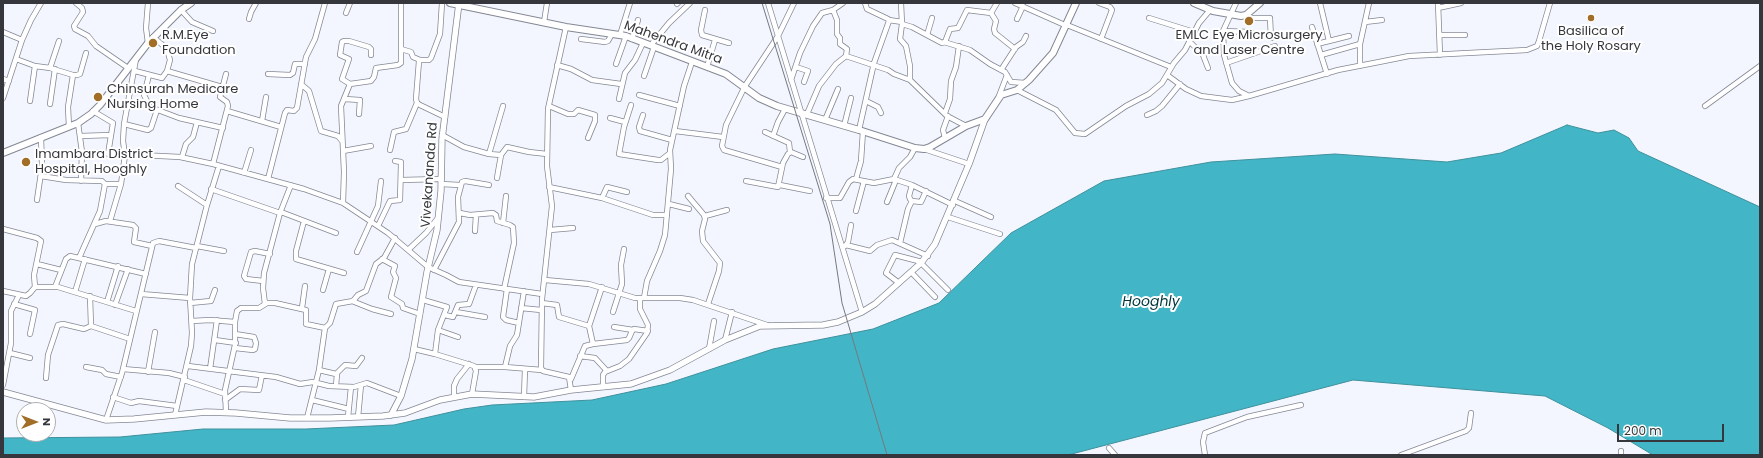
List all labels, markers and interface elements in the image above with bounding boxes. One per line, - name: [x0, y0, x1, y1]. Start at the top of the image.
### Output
- marker: Basilica of the Holy Rosary: [1586, 13, 1596, 23]
- marker: EMLC Eye Microsurgery and Laser Centre: [1243, 15, 1255, 27]
- street label: Mahendra Mitra: [622, 18, 724, 68]
- place label: Basilica of the Holy Rosary: [1541, 24, 1641, 55]
- place label: R.M.Eye Foundation: [162, 28, 236, 59]
- place label: EMLC Eye Microsurgery and Laser Centre: [1176, 28, 1322, 59]
- marker: R.M.Eye Foundation: [147, 37, 159, 49]
- place label: Chinsurah Medicare Nursing Home: [107, 82, 238, 113]
- marker: Chinsurah Medicare Nursing Home: [92, 91, 104, 103]
- street label: Vivekananda Rd: [419, 122, 441, 228]
- place label: Imambara District Hospital, Hooghly: [35, 147, 153, 178]
- marker: Imambara District Hospital, Hooghly: [20, 156, 32, 168]
- water label: Hooghly: [1122, 294, 1180, 310]
- north arrow: [16, 402, 56, 442]
- scale bar: [1619, 416, 1726, 442]
- text: N: [39, 418, 55, 426]
- text: 200 m: [1624, 422, 1662, 439]

